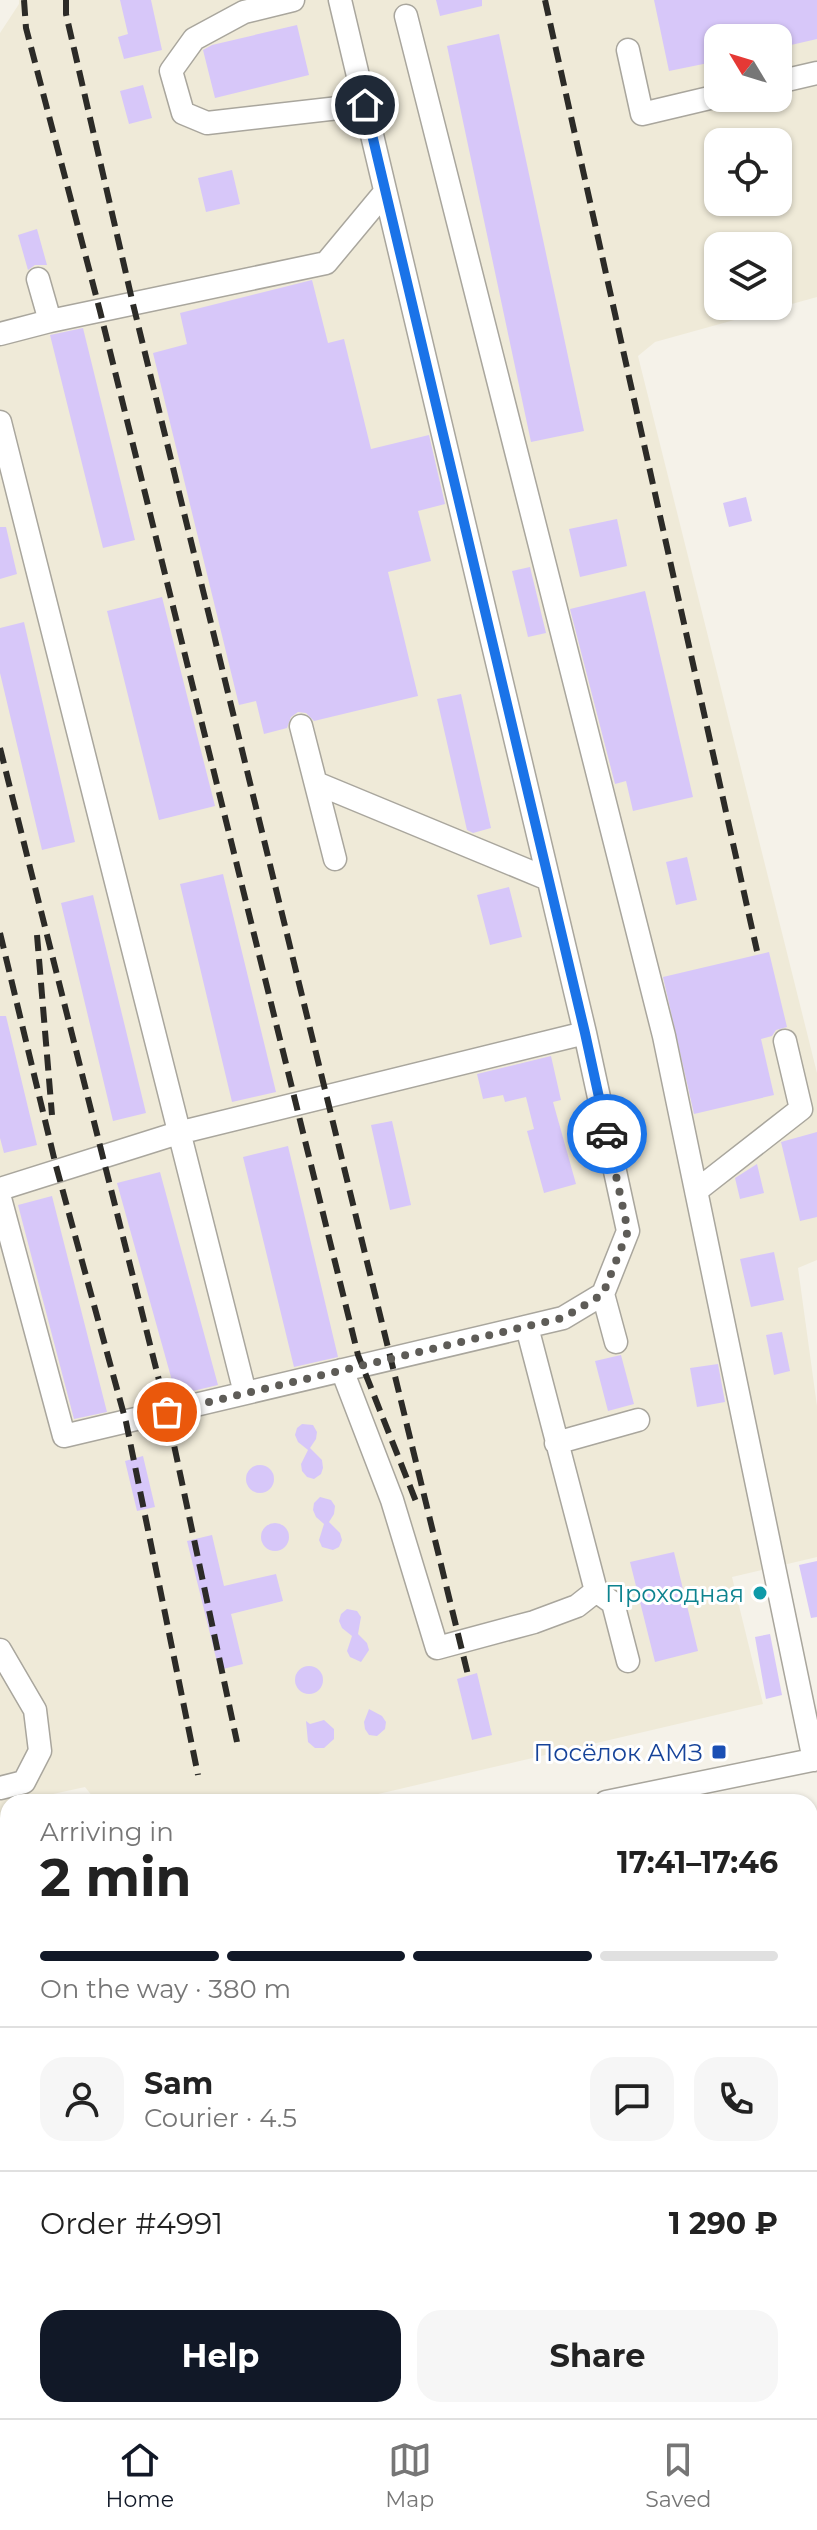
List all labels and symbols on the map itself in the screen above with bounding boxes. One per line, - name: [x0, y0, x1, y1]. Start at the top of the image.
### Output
- north arrow: [704, 24, 792, 112]
- pin: [331, 71, 399, 139]
- courier: [567, 1094, 647, 1174]
- pin: [133, 1378, 201, 1446]
- place label: Проходная: [605, 1579, 744, 1608]
- marker: Проходная: [751, 1584, 769, 1602]
- place label: Посёлок АМЗ: [534, 1738, 703, 1767]
- marker: Посёлок АМЗ: [710, 1743, 728, 1761]

